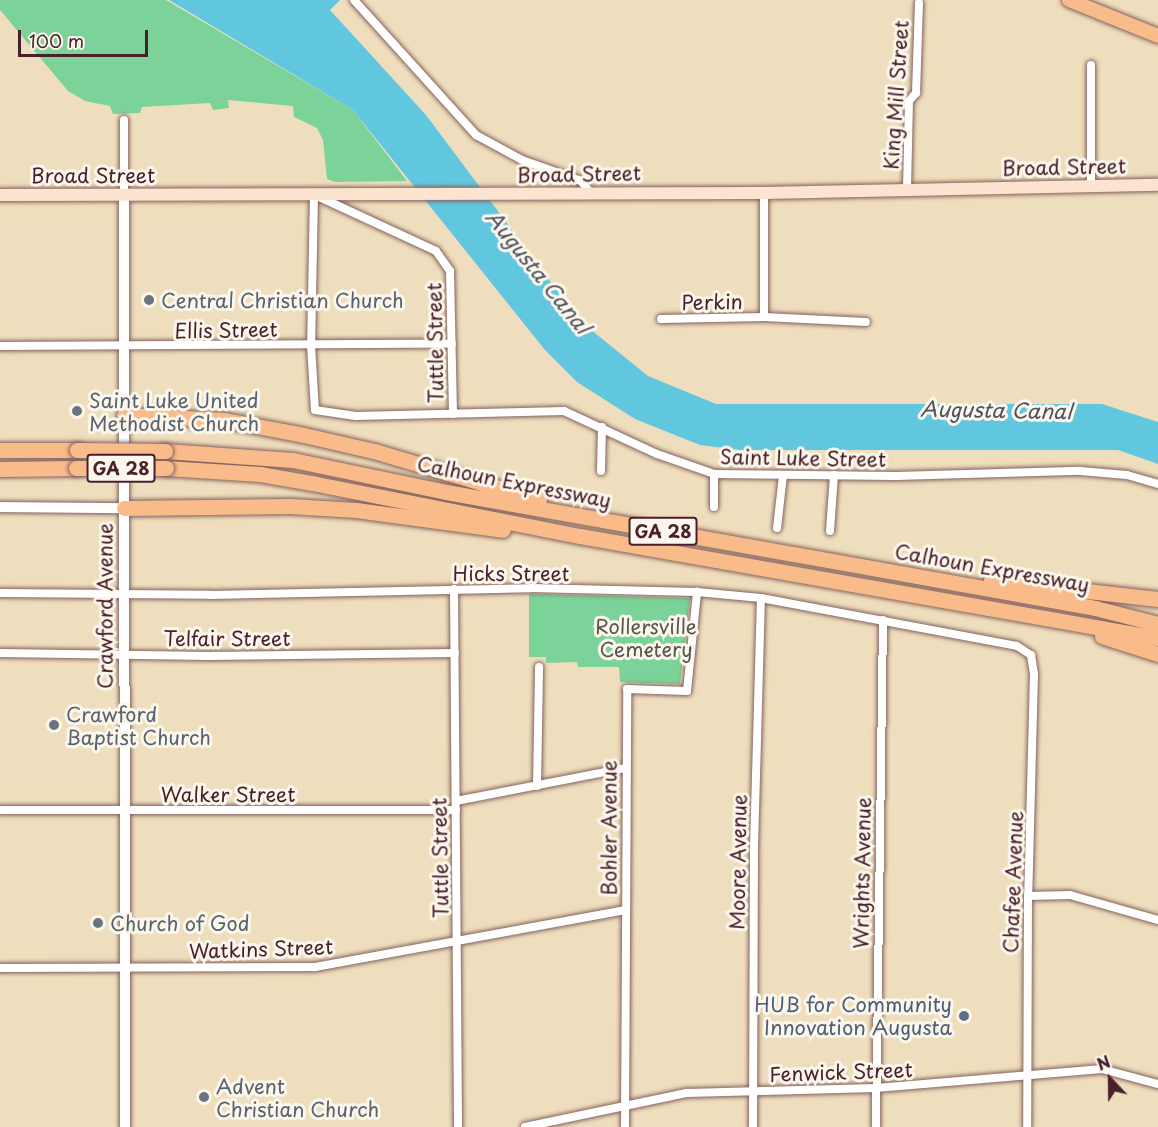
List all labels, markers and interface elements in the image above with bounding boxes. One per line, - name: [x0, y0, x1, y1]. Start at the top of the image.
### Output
- scale bar: [21, 18, 152, 56]
- street label: King Mill Street: [879, 19, 913, 171]
- text: 100 m: [29, 27, 84, 54]
- street label: Broad Street: [1002, 154, 1126, 180]
- street label: Broad Street: [517, 161, 641, 187]
- street label: Broad Street: [31, 163, 155, 187]
- water label: Augusta Canal: [482, 205, 596, 337]
- street label: Tuttle Street: [422, 282, 448, 404]
- place label: Central Christian Church: [161, 288, 403, 312]
- street label: Perkin: [681, 289, 743, 315]
- marker: Central Christian Church: [142, 293, 156, 307]
- street label: Ellis Street: [173, 317, 279, 343]
- place label: Saint Luke United Methodist Church: [89, 388, 260, 435]
- water label: Augusta Canal: [920, 395, 1072, 423]
- marker: Saint Luke United Methodist Church: [70, 404, 84, 418]
- street label: Saint Luke Street: [719, 445, 887, 471]
- street label: Calhoun Expressway: [414, 451, 614, 513]
- road number: GA 28: [85, 453, 157, 483]
- road number: GA 28: [627, 516, 699, 546]
- street label: Crawford Avenue: [93, 523, 117, 689]
- street label: Calhoun Expressway: [892, 539, 1092, 597]
- street label: Hicks Street: [452, 561, 570, 585]
- park label: Rollersville Cemetery: [595, 614, 697, 661]
- street label: Telfair Street: [163, 626, 291, 650]
- place label: Crawford Baptist Church: [66, 702, 212, 749]
- marker: Crawford Baptist Church: [47, 718, 61, 732]
- street label: Bohler Avenue: [597, 759, 621, 897]
- street label: Walker Street: [160, 782, 296, 806]
- street label: Moore Avenue: [725, 794, 751, 930]
- street label: Tuttle Street: [427, 797, 453, 919]
- street label: Wrights Avenue: [849, 797, 875, 949]
- street label: Chafee Avenue: [999, 810, 1027, 954]
- place label: Church of God: [110, 911, 250, 935]
- marker: Church of God: [91, 916, 105, 930]
- street label: Watkins Street: [188, 934, 334, 964]
- place label: HUB for Community Innovation Augusta: [755, 993, 952, 1040]
- marker: HUB for Community Innovation Augusta: [957, 1009, 971, 1023]
- north arrow: [1080, 1049, 1140, 1109]
- text: N: [1093, 1049, 1114, 1076]
- street label: Fenwick Street: [769, 1057, 913, 1087]
- place label: Advent Christian Church: [216, 1074, 379, 1121]
- marker: Advent Christian Church: [197, 1090, 211, 1104]

